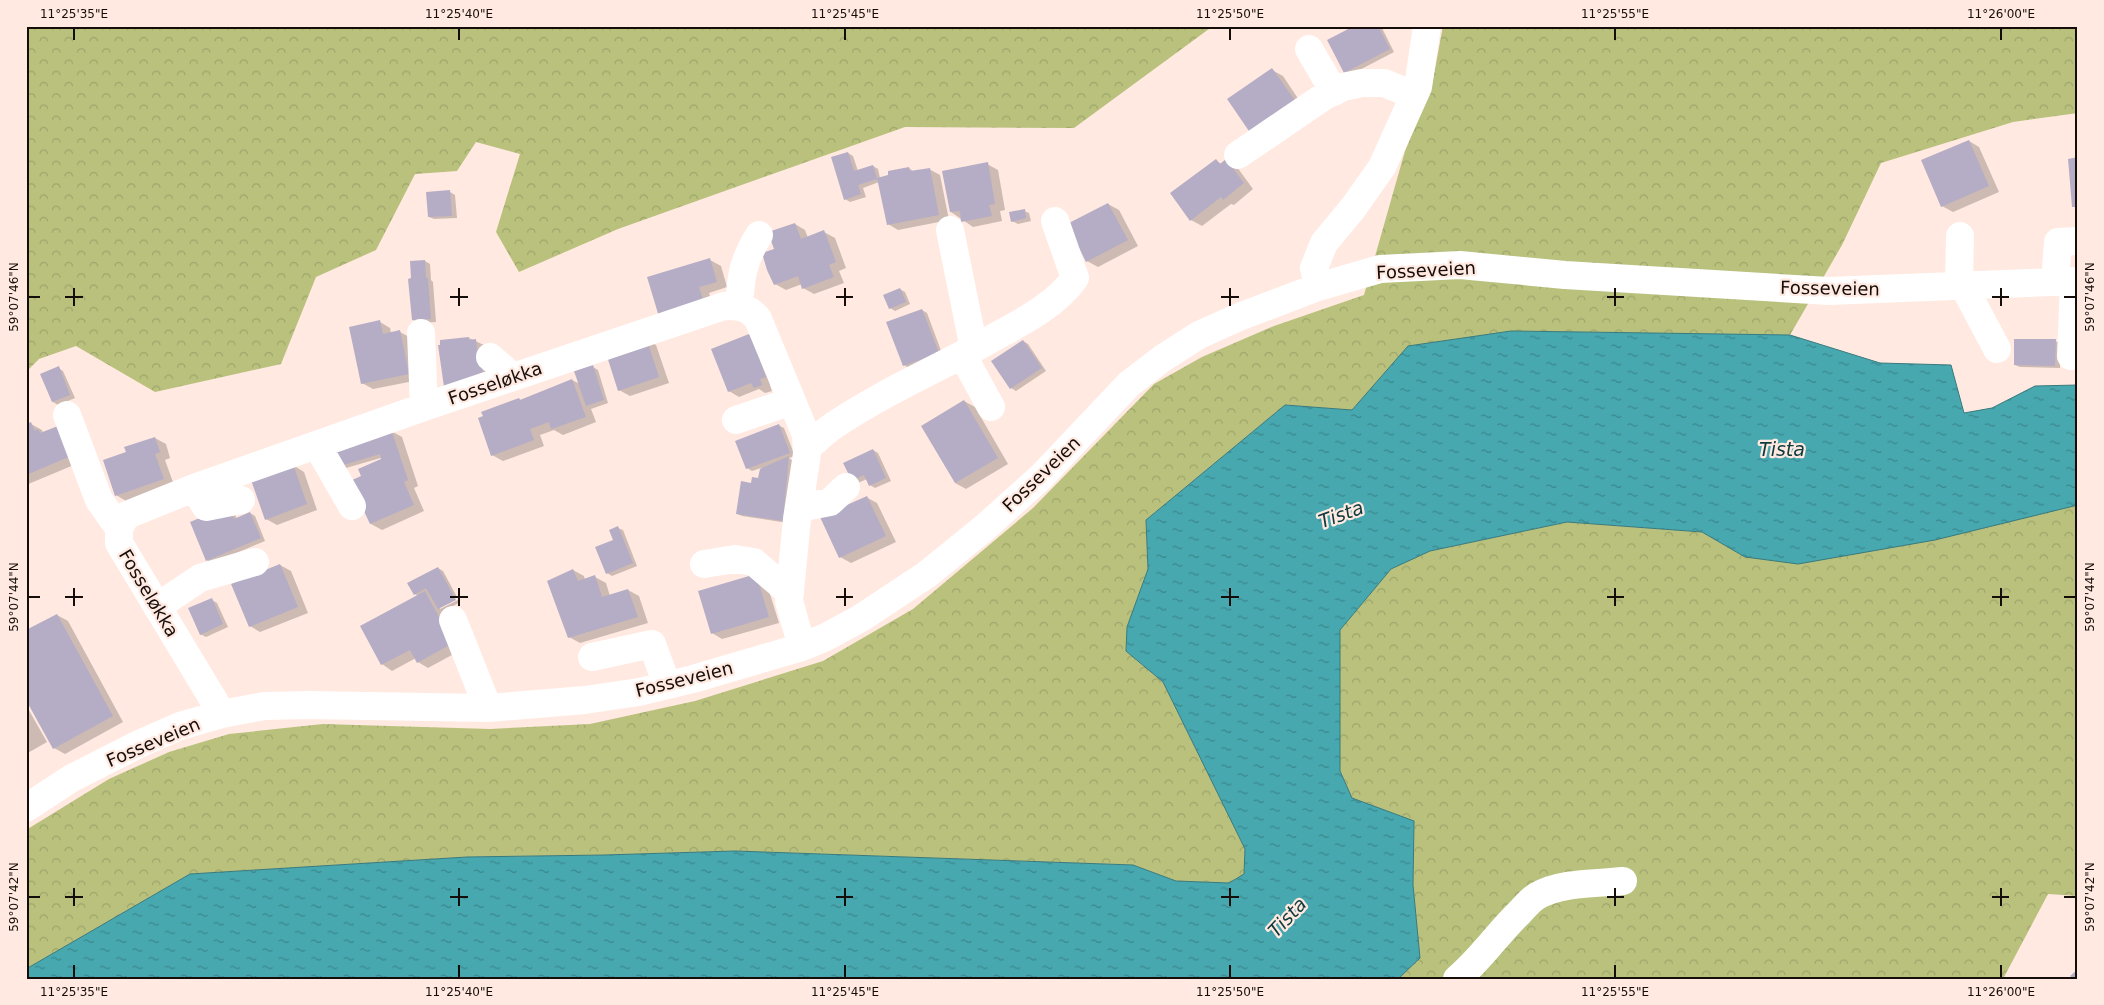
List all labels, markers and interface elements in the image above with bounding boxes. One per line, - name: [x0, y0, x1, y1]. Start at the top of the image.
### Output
- text: 11°25'35"E: [40, 7, 108, 21]
- text: 11°25'40"E: [425, 7, 493, 21]
- text: 11°25'45"E: [811, 7, 879, 21]
- text: 11°25'50"E: [1196, 7, 1264, 21]
- text: 11°25'55"E: [1581, 7, 1649, 21]
- text: 11°26'00"E: [1967, 7, 2035, 21]
- street label: Fosseveien: [1376, 257, 1476, 283]
- text: 59°07'46"N: [7, 262, 21, 332]
- text: 59°07'46"N: [2083, 262, 2097, 332]
- street label: Fosseveien: [1780, 277, 1880, 299]
- street label: Fosseløkka: [445, 357, 545, 409]
- street label: Fosseveien: [998, 432, 1084, 516]
- water label: Tista: [1759, 438, 1805, 460]
- water label: Tista: [1316, 496, 1366, 532]
- street label: Fosseløkka: [115, 546, 183, 640]
- text: 59°07'44"N: [7, 562, 21, 632]
- text: 59°07'44"N: [2083, 562, 2097, 632]
- street label: Fosseveien: [633, 657, 735, 701]
- street label: Fosseveien: [103, 713, 203, 771]
- text: 59°07'42"N: [7, 862, 21, 932]
- text: 59°07'42"N: [2083, 862, 2097, 932]
- water label: Tista: [1263, 893, 1311, 941]
- text: 11°25'35"E: [40, 985, 108, 999]
- text: 11°25'40"E: [425, 985, 493, 999]
- text: 11°25'45"E: [811, 985, 879, 999]
- text: 11°25'50"E: [1196, 985, 1264, 999]
- text: 11°25'55"E: [1581, 985, 1649, 999]
- text: 11°26'00"E: [1967, 985, 2035, 999]

